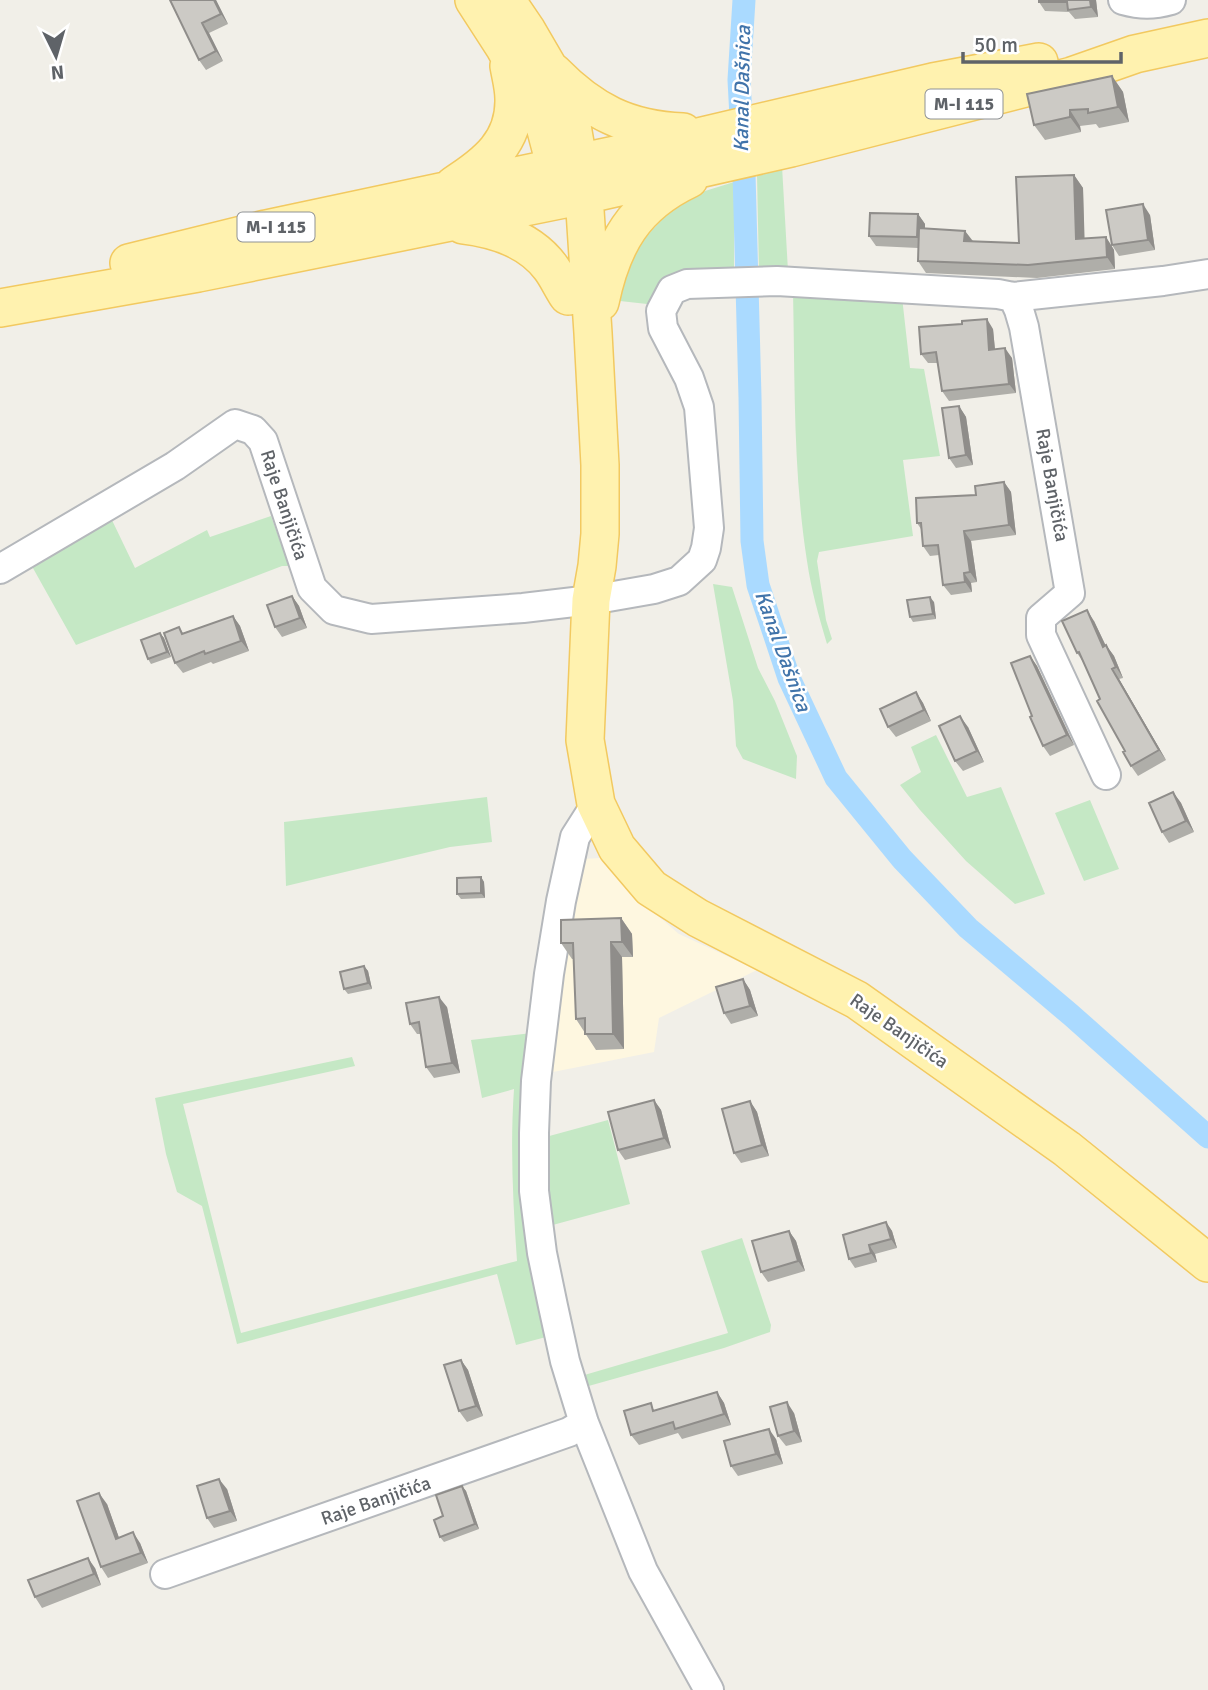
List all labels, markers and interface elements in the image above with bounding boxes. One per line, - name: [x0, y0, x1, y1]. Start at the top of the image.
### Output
- north arrow: [21, 21, 91, 91]
- scale bar: [963, 21, 1120, 65]
- water label: Kanal Dašnica: [728, 24, 756, 153]
- text: 50 m: [974, 32, 1018, 58]
- text: N: [50, 59, 65, 84]
- road number: M-I 115: [926, 90, 1002, 119]
- road number: M-I 115: [238, 212, 314, 242]
- street label: Raje Banjičića: [1030, 426, 1074, 544]
- street label: Raje Banjičića: [255, 447, 313, 563]
- water label: Kanal Dašnica: [749, 587, 817, 716]
- street label: Raje Banjičića: [845, 988, 953, 1074]
- street label: Raje Banjičića: [318, 1471, 434, 1531]

